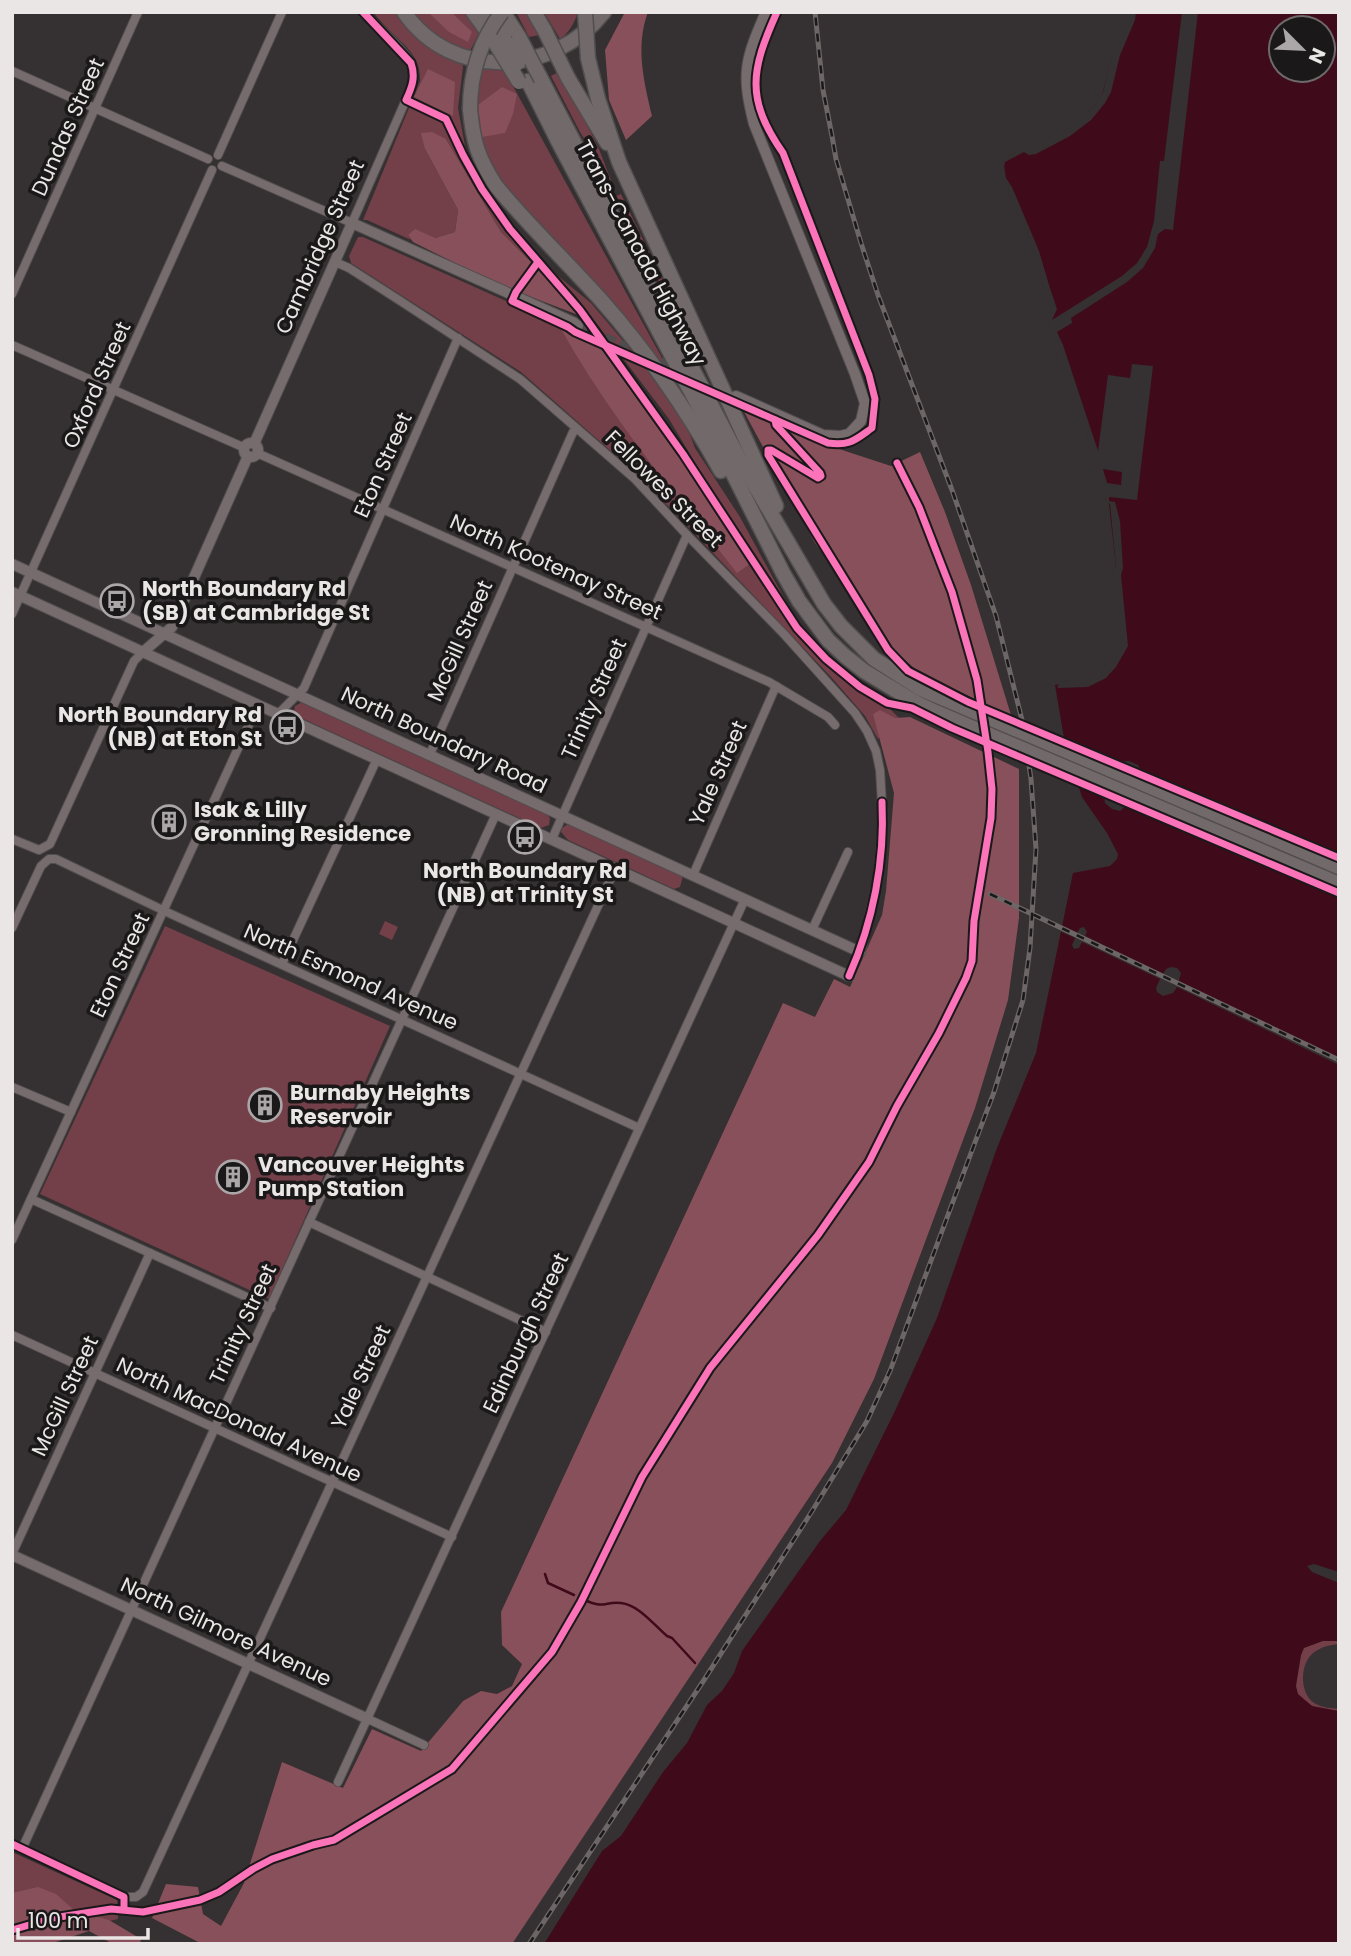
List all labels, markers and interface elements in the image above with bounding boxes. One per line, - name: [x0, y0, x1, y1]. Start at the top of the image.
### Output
- north arrow: [1267, 14, 1337, 84]
- text: N: [1302, 44, 1332, 68]
- street label: Dundas Street: [24, 53, 111, 200]
- street label: Trans-Canada Highway: [569, 135, 713, 371]
- street label: Cambridge Street: [268, 155, 371, 338]
- street label: Oxford Street: [56, 317, 137, 453]
- street label: Eton Street: [346, 408, 419, 522]
- street label: Fellowes Street: [599, 423, 730, 554]
- street label: North Kootenay Street: [446, 507, 667, 626]
- place label: North Boundary Rd (SB) at Cambridge St: [142, 574, 370, 627]
- street label: McGill Street: [420, 576, 499, 706]
- bus stop icon: North Boundary Rd (SB) at Cambridge St: [98, 582, 136, 620]
- street label: Trinity Street: [554, 634, 633, 764]
- street label: North Boundary Road: [336, 679, 552, 800]
- place label: North Boundary Rd (NB) at Eton St: [58, 700, 262, 753]
- bus stop icon: North Boundary Rd (NB) at Eton St: [268, 708, 306, 746]
- street label: Yale Street: [682, 716, 754, 830]
- place label: Isak & Lilly Gronning Residence: [194, 795, 411, 848]
- building icon: Isak & Lilly Gronning Residence: [150, 803, 188, 841]
- bus stop icon: North Boundary Rd (NB) at Trinity St: [506, 818, 544, 856]
- place label: North Boundary Rd (NB) at Trinity St: [423, 856, 627, 909]
- street label: Eton Street: [83, 908, 156, 1022]
- street label: North Esmond Avenue: [239, 916, 463, 1037]
- place label: Burnaby Heights Reservoir: [290, 1078, 471, 1131]
- building icon: Burnaby Heights Reservoir: [246, 1086, 284, 1124]
- place label: Vancouver Heights Pump Station: [258, 1150, 465, 1203]
- building icon: Vancouver Heights Pump Station: [214, 1158, 252, 1196]
- street label: Edinburgh Street: [476, 1248, 575, 1418]
- street label: Trinity Street: [202, 1259, 283, 1389]
- street label: Yale Street: [324, 1320, 397, 1434]
- street label: McGill Street: [24, 1331, 105, 1461]
- street label: North MacDonald Avenue: [112, 1350, 367, 1489]
- street label: North Gilmore Avenue: [116, 1570, 336, 1693]
- scale bar: [18, 1896, 147, 1940]
- text: 100 m: [28, 1906, 88, 1935]

